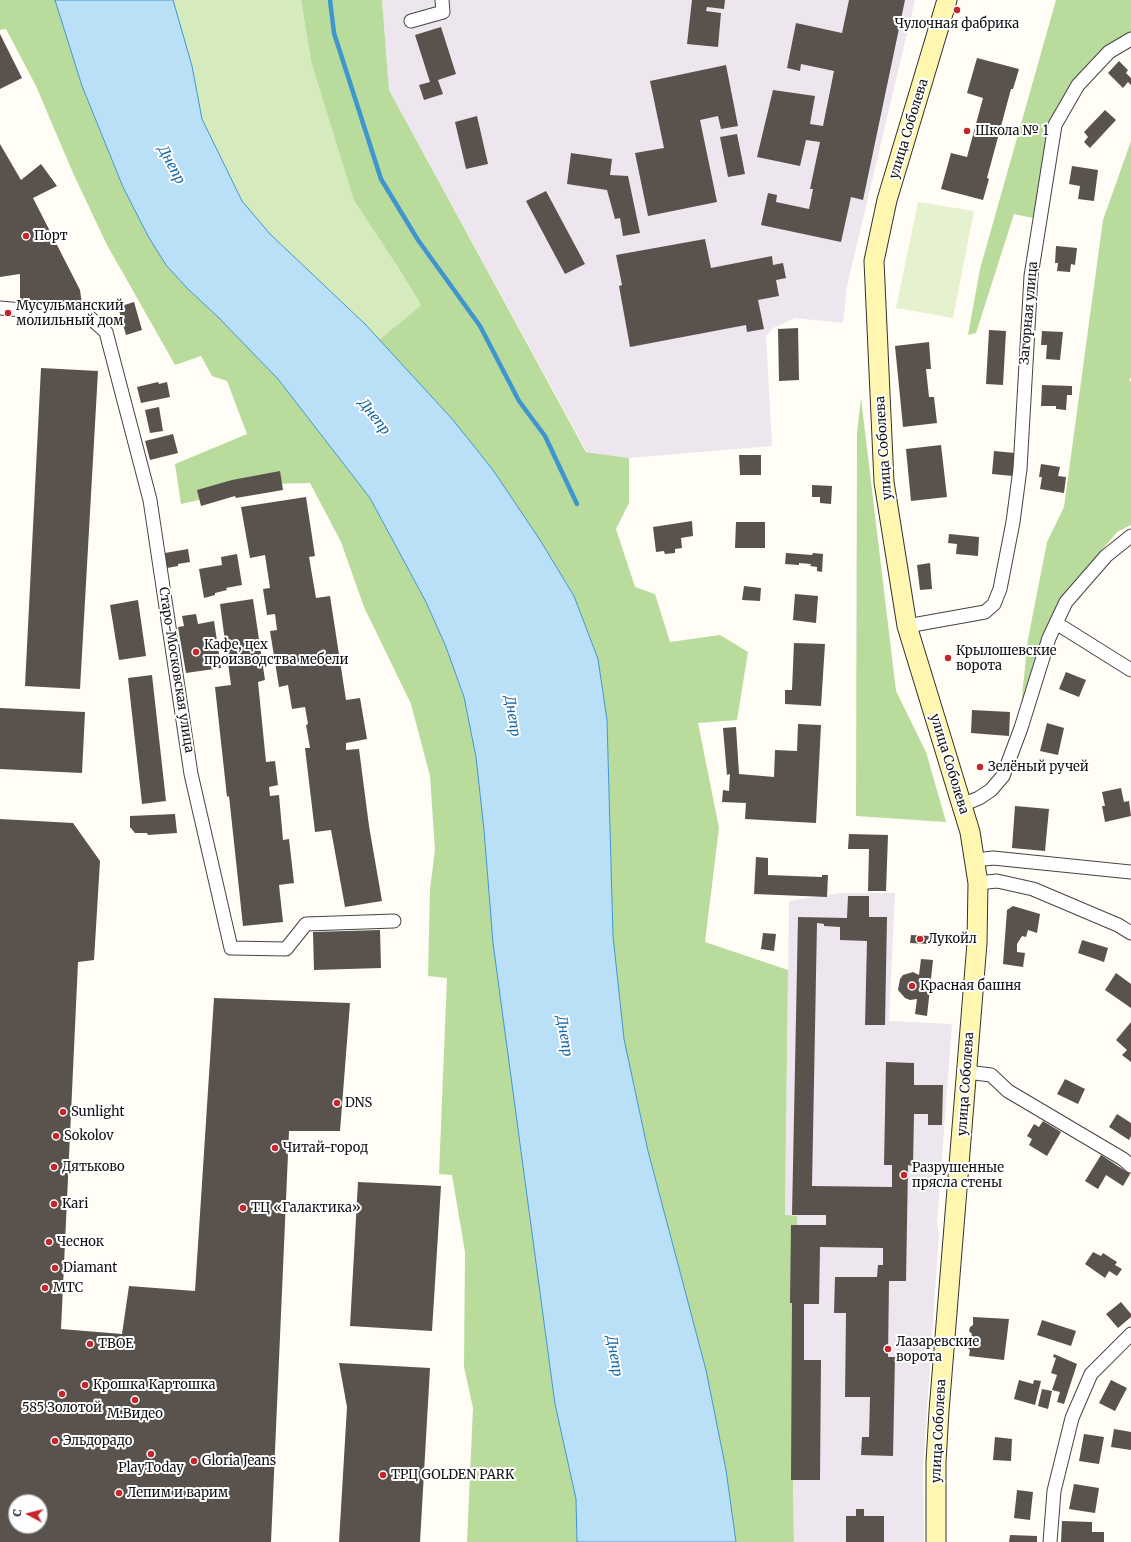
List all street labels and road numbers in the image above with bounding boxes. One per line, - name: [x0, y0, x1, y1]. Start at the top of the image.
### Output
- street label: улица Соболева: [886, 77, 932, 181]
- street label: Загорная улица: [1017, 261, 1041, 365]
- street label: улица Соболева: [873, 396, 895, 500]
- street label: Старо-Московская улица: [155, 586, 197, 754]
- street label: улица Соболева: [926, 712, 972, 816]
- street label: улица Соболева: [955, 1032, 977, 1136]
- street label: улица Соболева: [928, 1379, 950, 1483]

